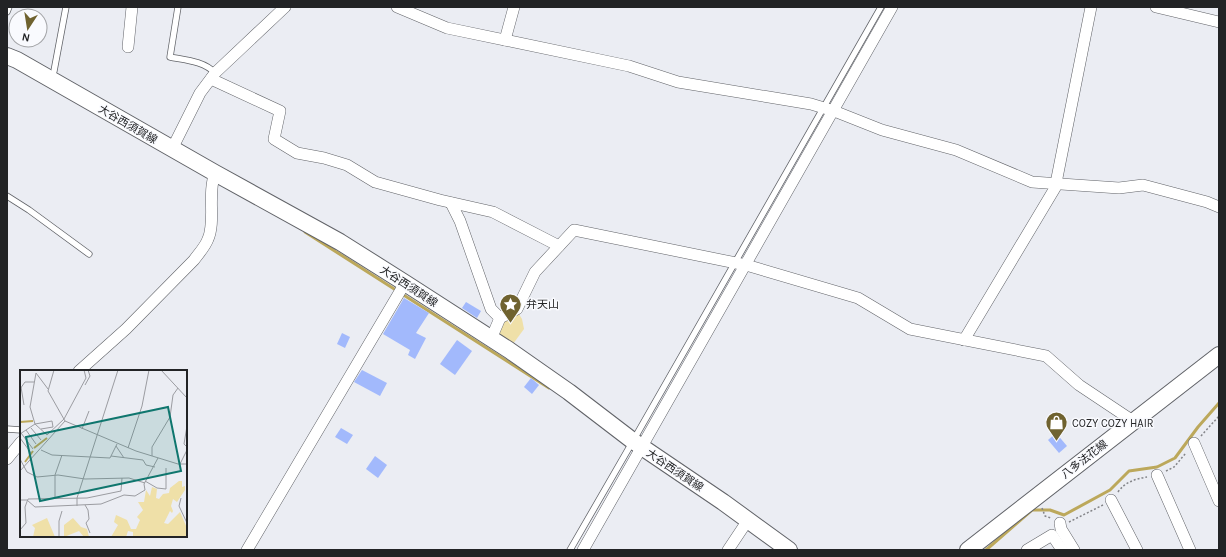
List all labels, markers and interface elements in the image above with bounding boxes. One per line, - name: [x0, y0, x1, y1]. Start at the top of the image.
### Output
- north arrow: [8, 8, 48, 48]
- text: N: [21, 30, 31, 44]
- street label: 大谷西須賀線: [96, 102, 160, 147]
- street label: 大谷西須賀線: [378, 263, 440, 310]
- place icon: 弁天山: [498, 291, 524, 324]
- place label: 弁天山: [526, 298, 559, 311]
- inset map: [20, 370, 187, 537]
- shop icon: COZY COZY HAIR: [1044, 410, 1070, 443]
- place label: COZY COZY HAIR: [1072, 417, 1154, 430]
- street label: 八多法花線: [1059, 437, 1110, 481]
- street label: 大谷西須賀線: [644, 447, 706, 494]

